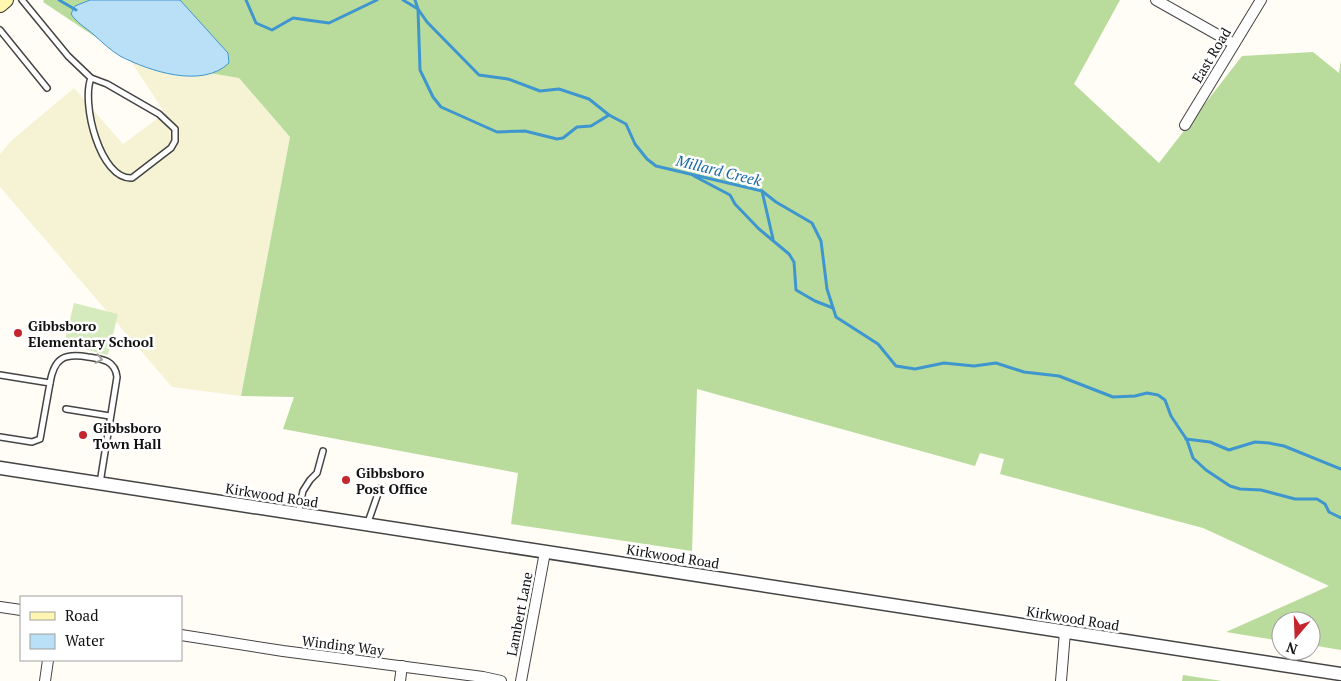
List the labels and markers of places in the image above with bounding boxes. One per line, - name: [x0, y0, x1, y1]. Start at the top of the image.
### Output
- place label: Gibbsboro Elementary School: [28, 316, 154, 351]
- marker: Gibbsboro Elementary School: [12, 327, 24, 339]
- place label: Gibbsboro Town Hall: [93, 418, 162, 453]
- marker: Gibbsboro Town Hall: [77, 429, 89, 441]
- place label: Gibbsboro Post Office: [356, 463, 428, 498]
- marker: Gibbsboro Post Office: [340, 474, 352, 486]

